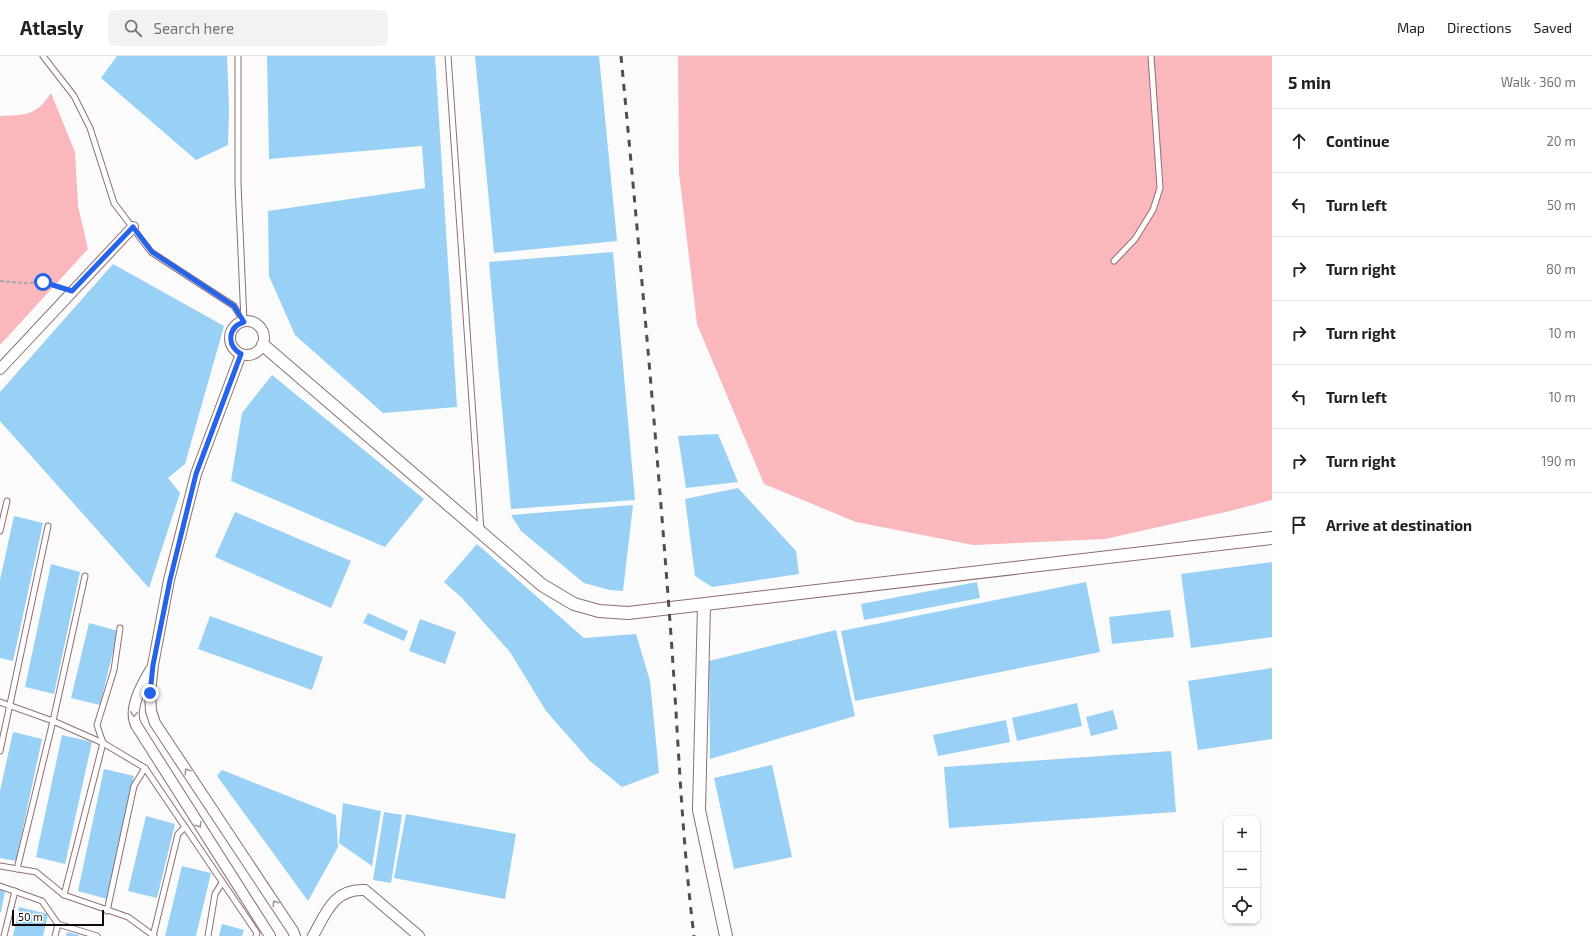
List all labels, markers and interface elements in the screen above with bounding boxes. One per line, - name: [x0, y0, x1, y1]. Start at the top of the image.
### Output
- search box: [108, 10, 388, 46]
- text: Atlasly: [20, 16, 84, 39]
- icon: search: [122, 17, 144, 39]
- text: Search here: [154, 19, 234, 37]
- text: Map: [1397, 19, 1425, 36]
- text: Directions: [1447, 19, 1512, 36]
- text: Saved: [1534, 19, 1572, 36]
- text: 5 min: [1288, 72, 1331, 92]
- text: Walk · 360 m: [1501, 74, 1576, 90]
- icon: ahead: [1288, 130, 1310, 152]
- text: Continue: [1326, 132, 1389, 150]
- text: 20 m: [1547, 133, 1576, 149]
- icon: left: [1288, 194, 1310, 216]
- text: Turn left: [1326, 196, 1387, 214]
- text: 50 m: [1547, 197, 1576, 213]
- icon: right: [1288, 258, 1310, 280]
- text: Turn right: [1326, 260, 1396, 278]
- text: 80 m: [1546, 261, 1576, 277]
- route start: [34, 273, 52, 291]
- icon: right: [1288, 322, 1310, 344]
- text: Turn right: [1326, 324, 1396, 342]
- text: 10 m: [1549, 325, 1576, 341]
- icon: left: [1288, 386, 1310, 408]
- text: Turn left: [1326, 388, 1387, 406]
- text: 10 m: [1549, 389, 1576, 405]
- icon: right: [1288, 450, 1310, 472]
- text: Turn right: [1326, 452, 1396, 470]
- text: 190 m: [1541, 453, 1576, 469]
- icon: arrive: [1288, 514, 1310, 536]
- text: Arrive at destination: [1326, 516, 1472, 534]
- route end: [141, 684, 159, 702]
- one-way arrow: [130, 711, 139, 717]
- one-way arrow: [185, 769, 192, 776]
- map controls: [1224, 816, 1260, 924]
- button: +: [1224, 816, 1260, 852]
- one-way arrow: [194, 821, 202, 828]
- button: −: [1224, 852, 1260, 888]
- button: locate: [1224, 888, 1260, 924]
- one-way arrow: [272, 900, 279, 907]
- scale bar: [12, 908, 104, 927]
- text: 50 m: [18, 910, 43, 923]

